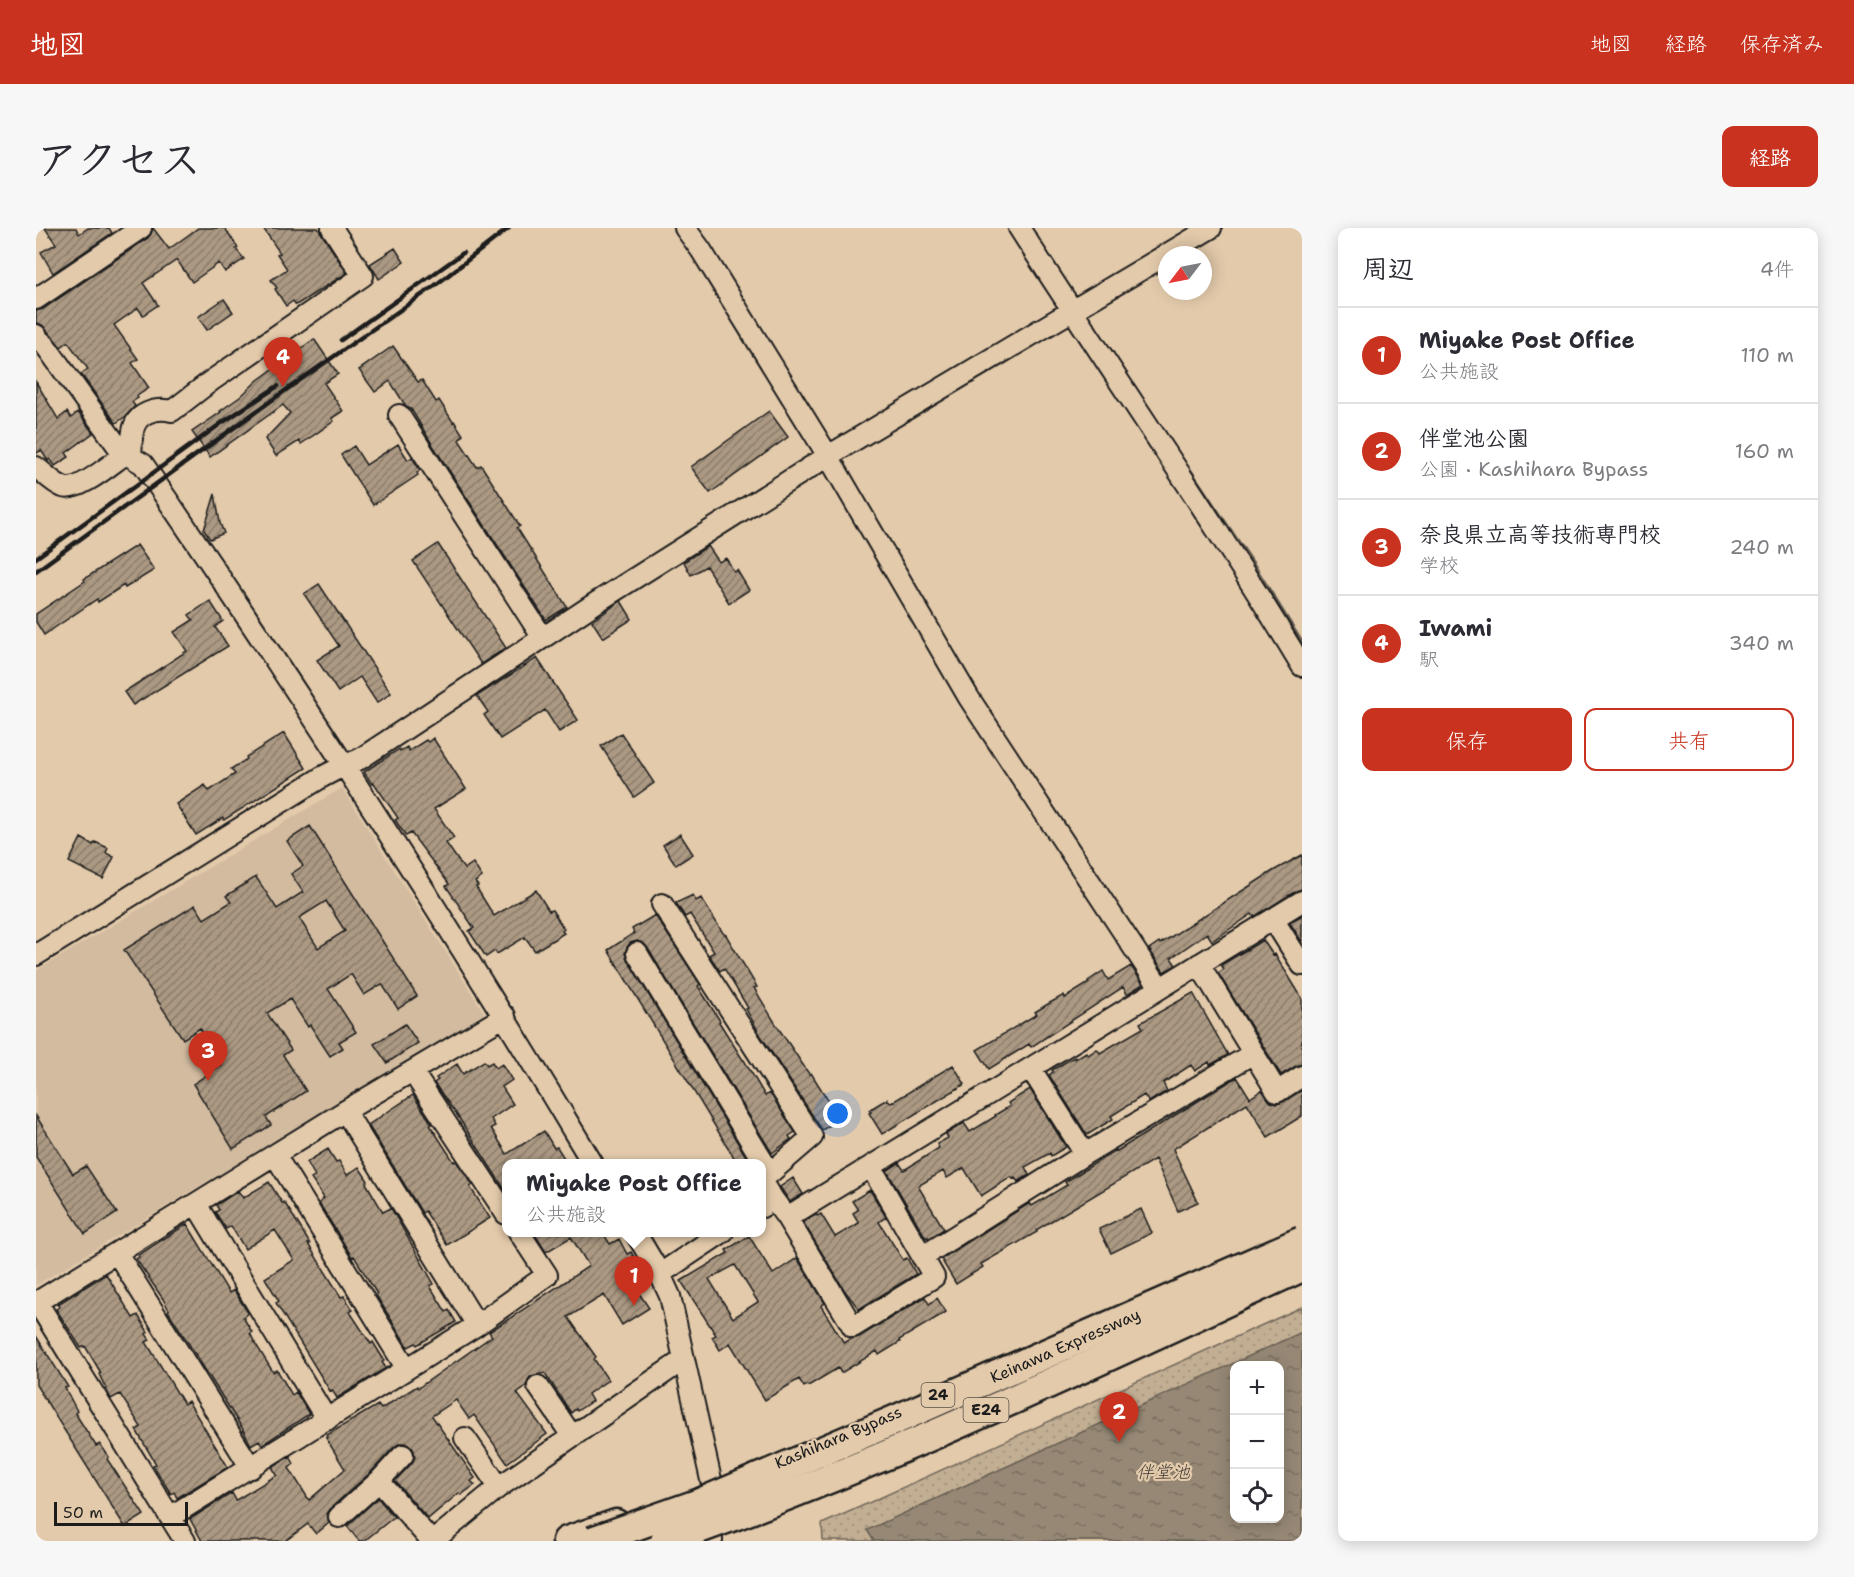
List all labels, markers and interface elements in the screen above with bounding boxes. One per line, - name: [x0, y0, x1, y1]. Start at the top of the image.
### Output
- text: 地図: [30, 25, 86, 63]
- text: 地図: [1590, 30, 1632, 58]
- text: 経路: [1665, 30, 1707, 58]
- text: 保存済み: [1740, 30, 1824, 58]
- button: 経路: [1722, 126, 1818, 187]
- text: アクセス: [36, 131, 201, 187]
- north arrow: [1158, 246, 1212, 300]
- text: 周辺: [1362, 251, 1414, 286]
- text: 4件: [1760, 256, 1794, 282]
- text: Miyake Post Office: [1419, 326, 1635, 355]
- pin: 4: [264, 338, 302, 387]
- text: 1: [1377, 342, 1386, 368]
- text: 110 m: [1740, 342, 1794, 368]
- text: 公共施設: [1419, 358, 1499, 384]
- text: 伴堂池公園: [1419, 424, 1529, 453]
- text: 2: [1375, 438, 1389, 464]
- text: 160 m: [1735, 438, 1794, 464]
- text: 公園 · Kashihara Bypass: [1419, 456, 1648, 482]
- text: 奈良県立高等技術専門校: [1419, 520, 1661, 549]
- text: 3: [1375, 534, 1389, 560]
- text: 240 m: [1729, 534, 1794, 560]
- text: 学校: [1419, 552, 1459, 578]
- text: Iwami: [1419, 614, 1492, 643]
- text: 4: [1375, 630, 1389, 656]
- text: 340 m: [1729, 630, 1794, 656]
- text: 駅: [1419, 646, 1439, 672]
- button: 保存: [1362, 708, 1572, 771]
- button: 共有: [1584, 708, 1794, 771]
- pin: 3: [188, 1032, 228, 1081]
- your location: [823, 1099, 852, 1128]
- popup: [502, 1159, 766, 1237]
- text: Miyake Post Office: [526, 1169, 742, 1198]
- text: 公共施設: [526, 1201, 606, 1227]
- pin: 1: [614, 1256, 654, 1306]
- street label: Keinawa Expressway: [987, 1304, 1143, 1388]
- map controls: [1230, 1361, 1284, 1523]
- button: +: [1230, 1361, 1284, 1415]
- road number: 24: [922, 1383, 954, 1407]
- pin: 2: [1100, 1392, 1138, 1442]
- road number: E24: [964, 1398, 1008, 1422]
- street label: Kashihara Bypass: [771, 1401, 905, 1474]
- button: −: [1230, 1415, 1284, 1469]
- water label: 伴堂池: [1136, 1460, 1191, 1484]
- button: locate: [1230, 1469, 1284, 1523]
- scale bar: [54, 1499, 188, 1526]
- text: 50 m: [63, 1502, 103, 1523]

